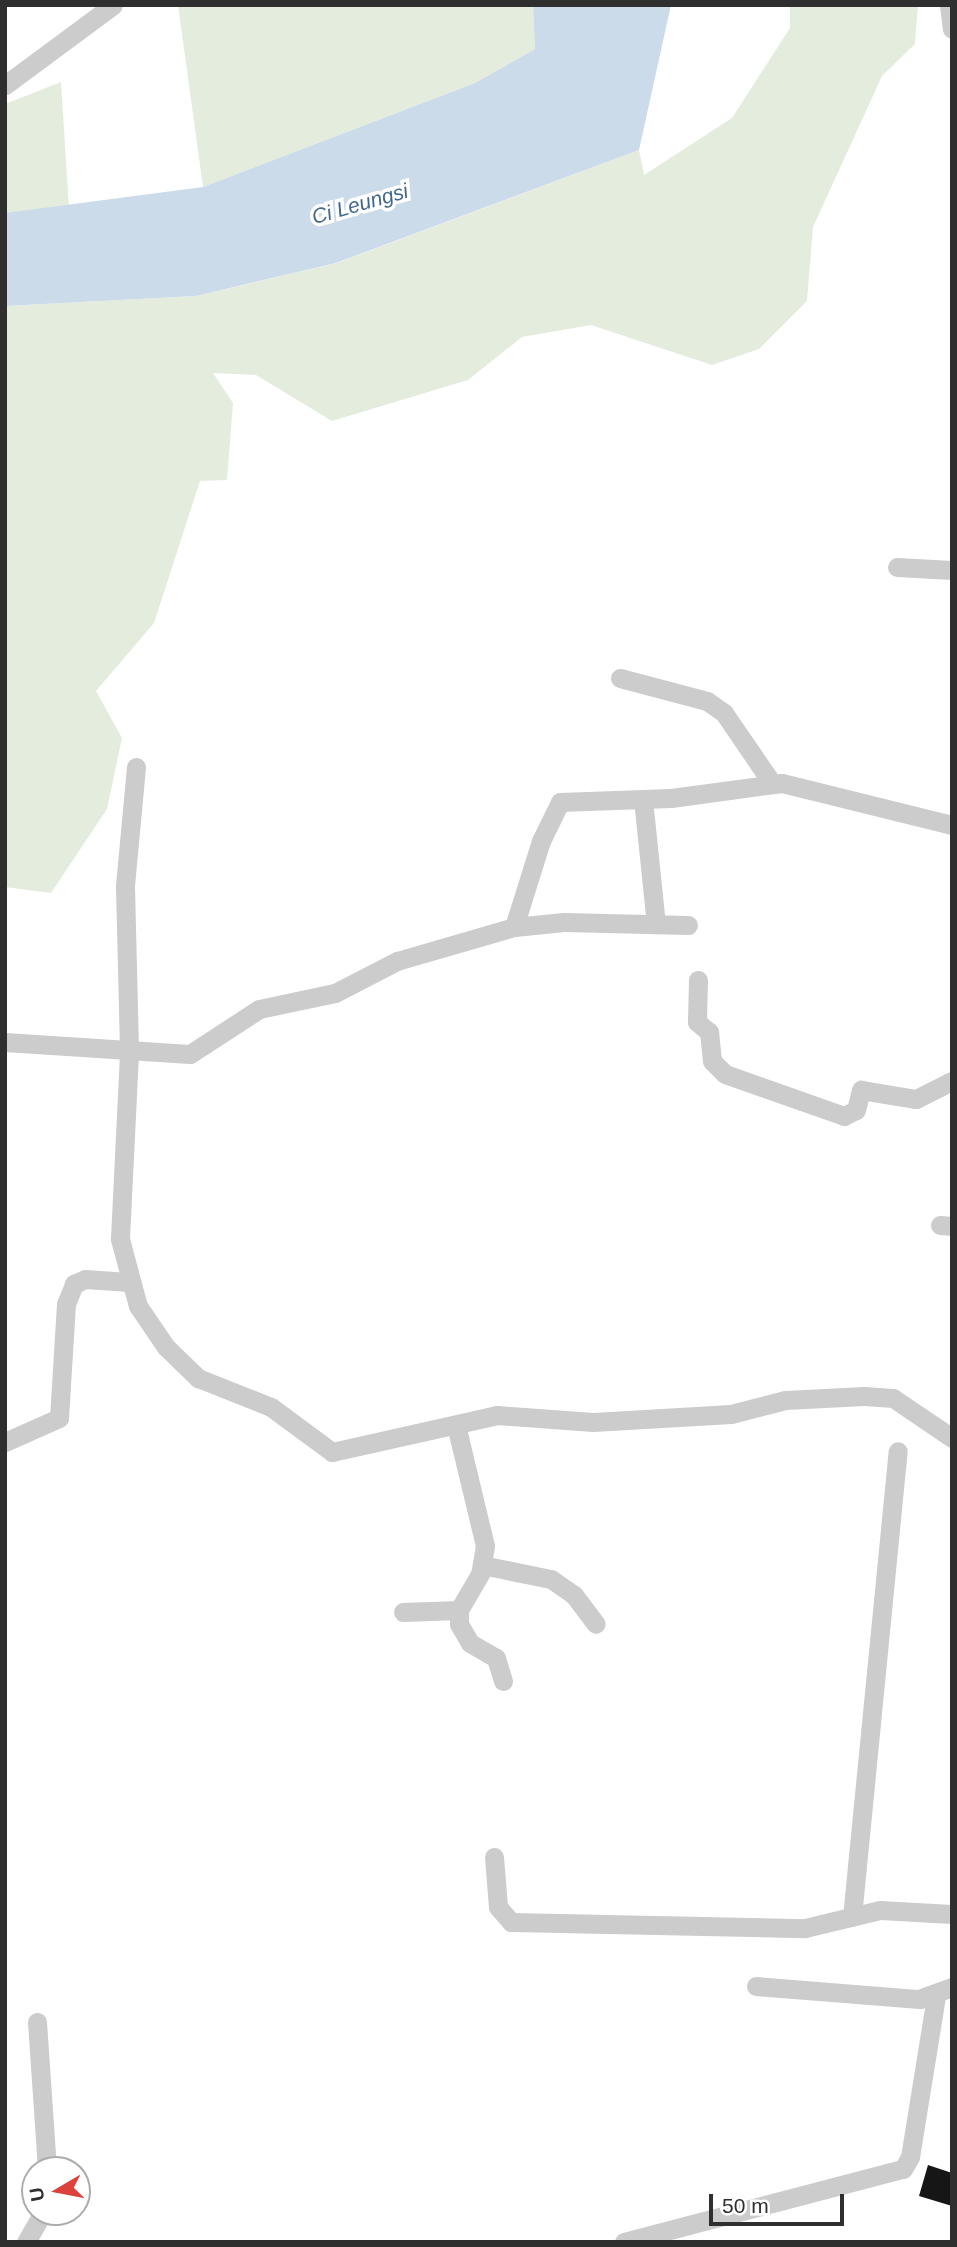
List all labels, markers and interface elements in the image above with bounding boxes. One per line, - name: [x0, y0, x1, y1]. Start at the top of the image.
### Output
- water label: Ci Leungsi: [309, 178, 411, 230]
- north arrow: [21, 2156, 91, 2226]
- scale bar: [712, 2180, 847, 2224]
- text: U: [25, 2186, 48, 2203]
- text: 50 m: [722, 2194, 769, 2217]

